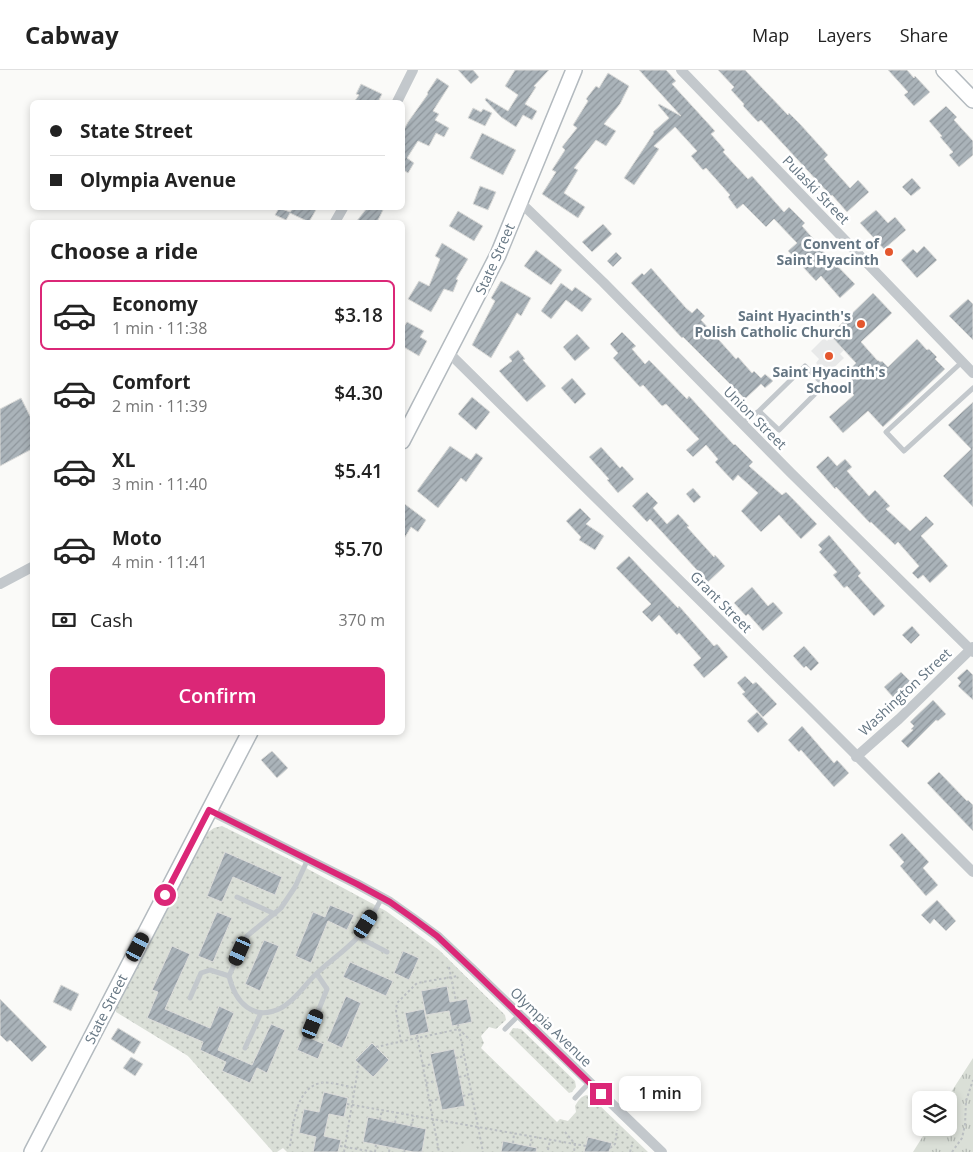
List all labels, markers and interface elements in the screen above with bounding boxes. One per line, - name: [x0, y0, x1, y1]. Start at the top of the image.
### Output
- text: Cabway: [25, 18, 119, 51]
- text: Map: [752, 23, 789, 47]
- text: Layers: [817, 23, 872, 47]
- text: Share: [900, 23, 948, 47]
- text: State Street: [80, 118, 193, 144]
- street label: Pulaski Street: [779, 151, 854, 228]
- text: Olympia Avenue: [80, 167, 236, 193]
- street label: State Street: [470, 220, 519, 297]
- place label: Convent of Saint Hyacinth: [777, 234, 881, 269]
- text: Choose a ride: [50, 235, 198, 265]
- marker: Convent of Saint Hyacinth: [883, 246, 895, 258]
- text: Economy: [112, 291, 198, 317]
- icon: car: [52, 293, 97, 338]
- text: $3.18: [334, 302, 383, 328]
- place label: Saint Hyacinth's Polish Catholic Church: [694, 306, 851, 341]
- text: 1 min · 11:38: [112, 317, 207, 339]
- marker: Saint Hyacinth's Polish Catholic Church: [855, 318, 867, 330]
- marker: Saint Hyacinth's School: [823, 350, 835, 362]
- place label: Saint Hyacinth's School: [772, 362, 886, 397]
- text: Comfort: [112, 369, 191, 395]
- icon: car: [52, 371, 97, 416]
- text: $4.30: [334, 380, 383, 406]
- street label: Union Street: [720, 382, 791, 453]
- text: 2 min · 11:39: [112, 395, 207, 417]
- text: XL: [112, 447, 135, 473]
- icon: car: [52, 449, 97, 494]
- text: $5.41: [334, 458, 383, 484]
- text: 3 min · 11:40: [112, 473, 207, 495]
- text: Moto: [112, 525, 162, 551]
- icon: car: [52, 527, 97, 572]
- text: $5.70: [334, 536, 383, 562]
- text: 4 min · 11:41: [112, 551, 207, 573]
- street label: Grant Street: [686, 567, 756, 637]
- icon: cash: [50, 606, 78, 634]
- text: Cash: [90, 607, 133, 633]
- text: 370 m: [339, 609, 385, 631]
- street label: Washington Street: [854, 644, 955, 740]
- button: Confirm: [50, 667, 385, 725]
- route start: [154, 884, 176, 906]
- car: [351, 907, 380, 941]
- car: [124, 930, 151, 964]
- car: [227, 934, 252, 968]
- street label: State Street: [80, 971, 131, 1047]
- street label: Olympia Avenue: [506, 983, 596, 1071]
- car: [300, 1007, 325, 1041]
- callout: 1 min: [618, 1076, 701, 1112]
- text: 1 min: [638, 1082, 682, 1104]
- route end: [590, 1083, 612, 1105]
- map controls: [912, 1091, 957, 1136]
- button: layers: [912, 1091, 957, 1136]

